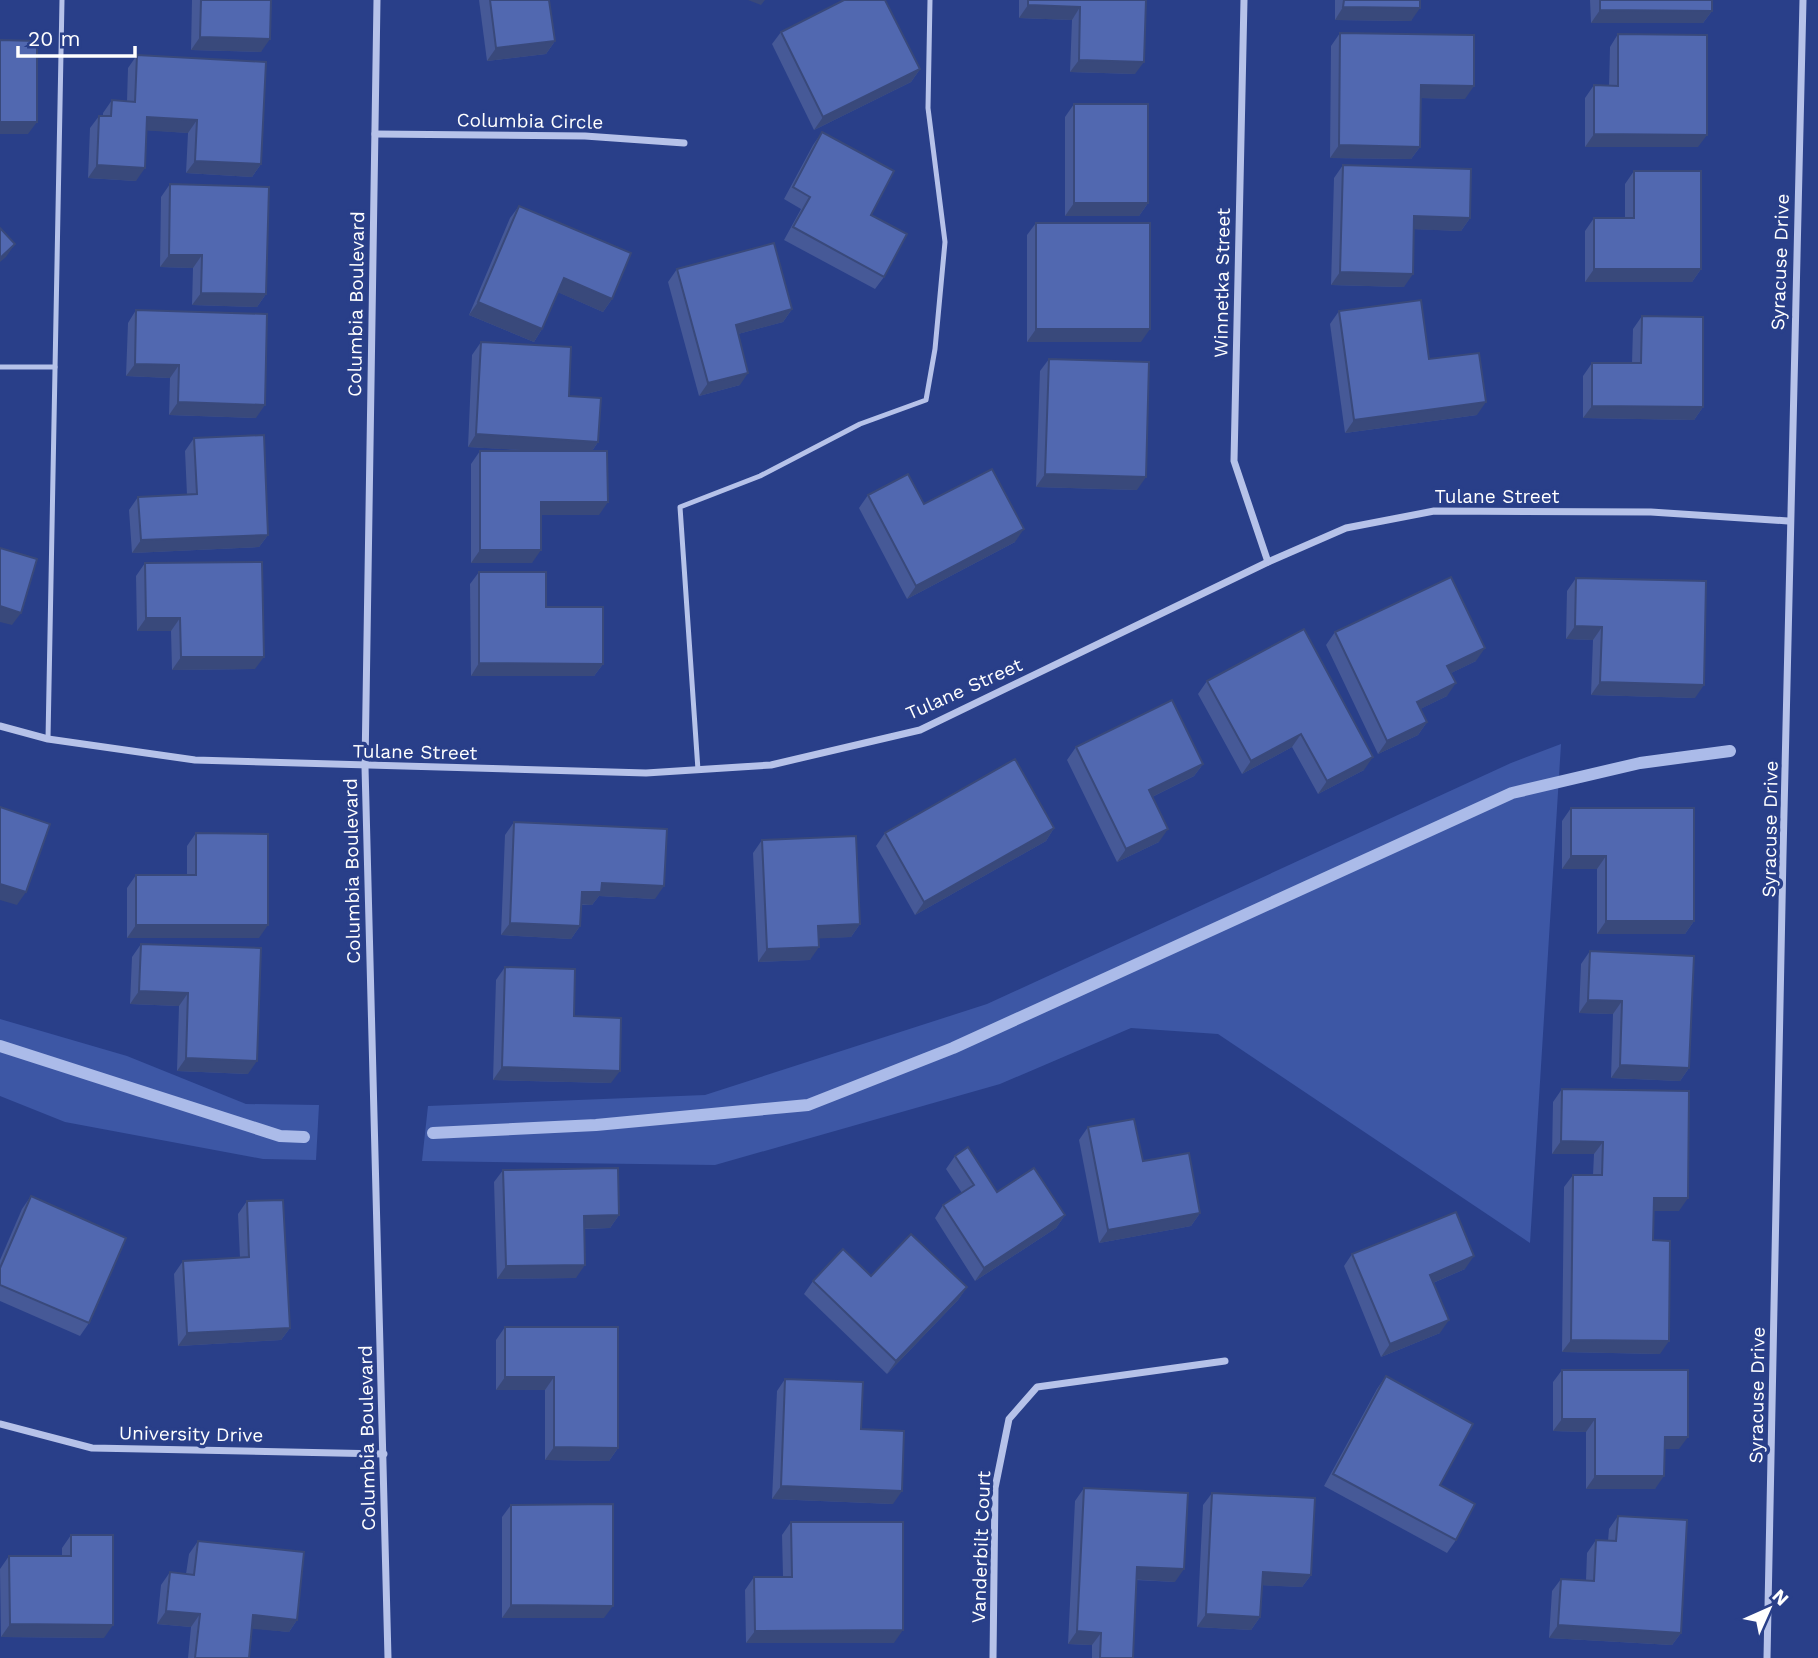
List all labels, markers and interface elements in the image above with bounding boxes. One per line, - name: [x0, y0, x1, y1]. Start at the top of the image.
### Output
- scale bar: [18, 14, 135, 58]
- text: 20 m: [28, 26, 80, 51]
- street label: Columbia Circle: [456, 108, 604, 134]
- street label: Syracuse Drive: [1766, 193, 1794, 331]
- street label: Winnetka Street: [1209, 208, 1235, 358]
- street label: Columbia Boulevard: [343, 211, 369, 397]
- street label: Tulane Street: [1435, 485, 1559, 508]
- street label: Tulane Street: [902, 653, 1026, 725]
- street label: Tulane Street: [352, 739, 478, 765]
- street label: Syracuse Drive: [1757, 760, 1783, 898]
- street label: Columbia Boulevard: [339, 778, 365, 964]
- street label: Syracuse Drive: [1744, 1326, 1770, 1464]
- street label: Columbia Boulevard: [354, 1345, 380, 1531]
- street label: University Drive: [119, 1421, 263, 1447]
- street label: Vanderbilt Court: [967, 1470, 995, 1624]
- north arrow: [1734, 1574, 1804, 1644]
- text: N: [1768, 1584, 1794, 1610]

